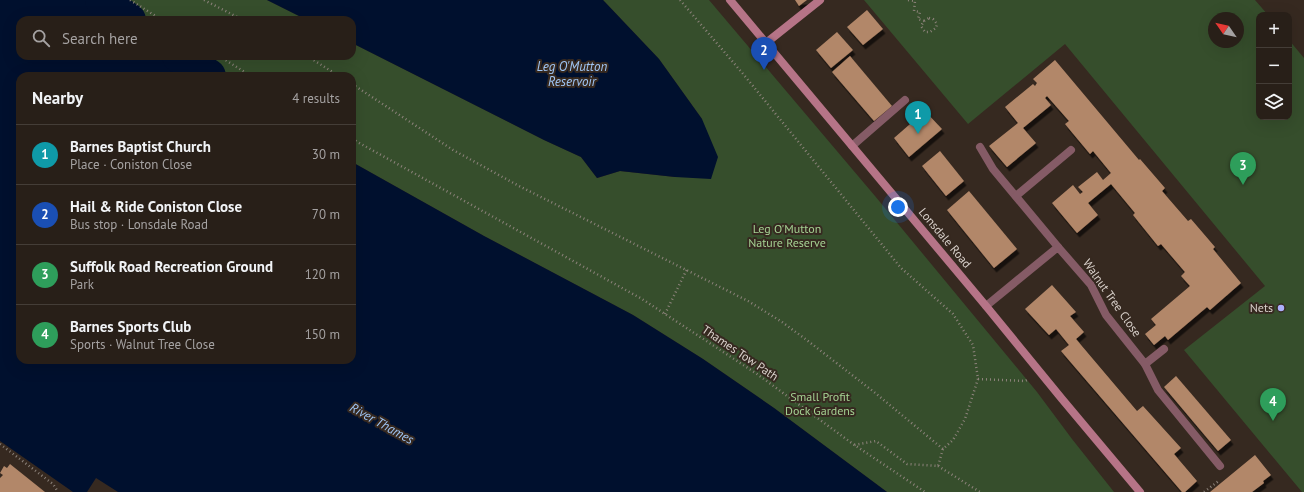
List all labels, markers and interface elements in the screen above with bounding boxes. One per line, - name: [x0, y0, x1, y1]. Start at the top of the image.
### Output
- north arrow: [1208, 12, 1244, 48]
- map controls: [1256, 12, 1292, 120]
- button: +: [1256, 12, 1292, 48]
- search box: [16, 16, 356, 60]
- icon: search: [30, 27, 52, 49]
- text: Search here: [62, 29, 138, 48]
- pin: 2: [751, 37, 777, 70]
- button: −: [1256, 48, 1292, 84]
- water label: Leg O'Mutton Reservoir: [537, 58, 607, 90]
- button: layers: [1256, 84, 1292, 120]
- text: Nearby: [32, 87, 83, 109]
- text: 4 results: [292, 90, 340, 107]
- pin: 1: [905, 101, 931, 134]
- text: Barnes Baptist Church: [70, 137, 211, 156]
- text: 1: [41, 146, 49, 163]
- text: 30 m: [312, 146, 340, 163]
- pin: 3: [1230, 152, 1256, 185]
- text: Place · Coniston Close: [70, 156, 192, 173]
- text: Hail & Ride Coniston Close: [70, 197, 242, 216]
- your location: [888, 197, 908, 217]
- street label: Lonsdale Road: [916, 204, 975, 271]
- text: 2: [41, 206, 49, 223]
- text: 70 m: [312, 206, 340, 223]
- text: Bus stop · Lonsdale Road: [70, 216, 208, 233]
- park label: Leg O'Mutton Nature Reserve: [748, 221, 826, 250]
- street label: Walnut Tree Close: [1080, 256, 1145, 339]
- text: Suffolk Road Recreation Ground: [70, 257, 273, 276]
- text: 3: [41, 266, 49, 283]
- text: 120 m: [305, 266, 340, 283]
- text: Park: [70, 276, 94, 293]
- place label: Nets: [1250, 300, 1273, 315]
- marker: Nets: [1276, 303, 1286, 313]
- text: Barnes Sports Club: [70, 317, 191, 336]
- street label: Thames Tow Path: [699, 322, 781, 384]
- text: 4: [41, 326, 49, 343]
- text: 150 m: [305, 326, 340, 343]
- text: Sports · Walnut Tree Close: [70, 336, 215, 353]
- pin: 4: [1260, 388, 1286, 421]
- park label: Small Profit Dock Gardens: [785, 389, 855, 418]
- water label: River Thames: [347, 399, 417, 448]

